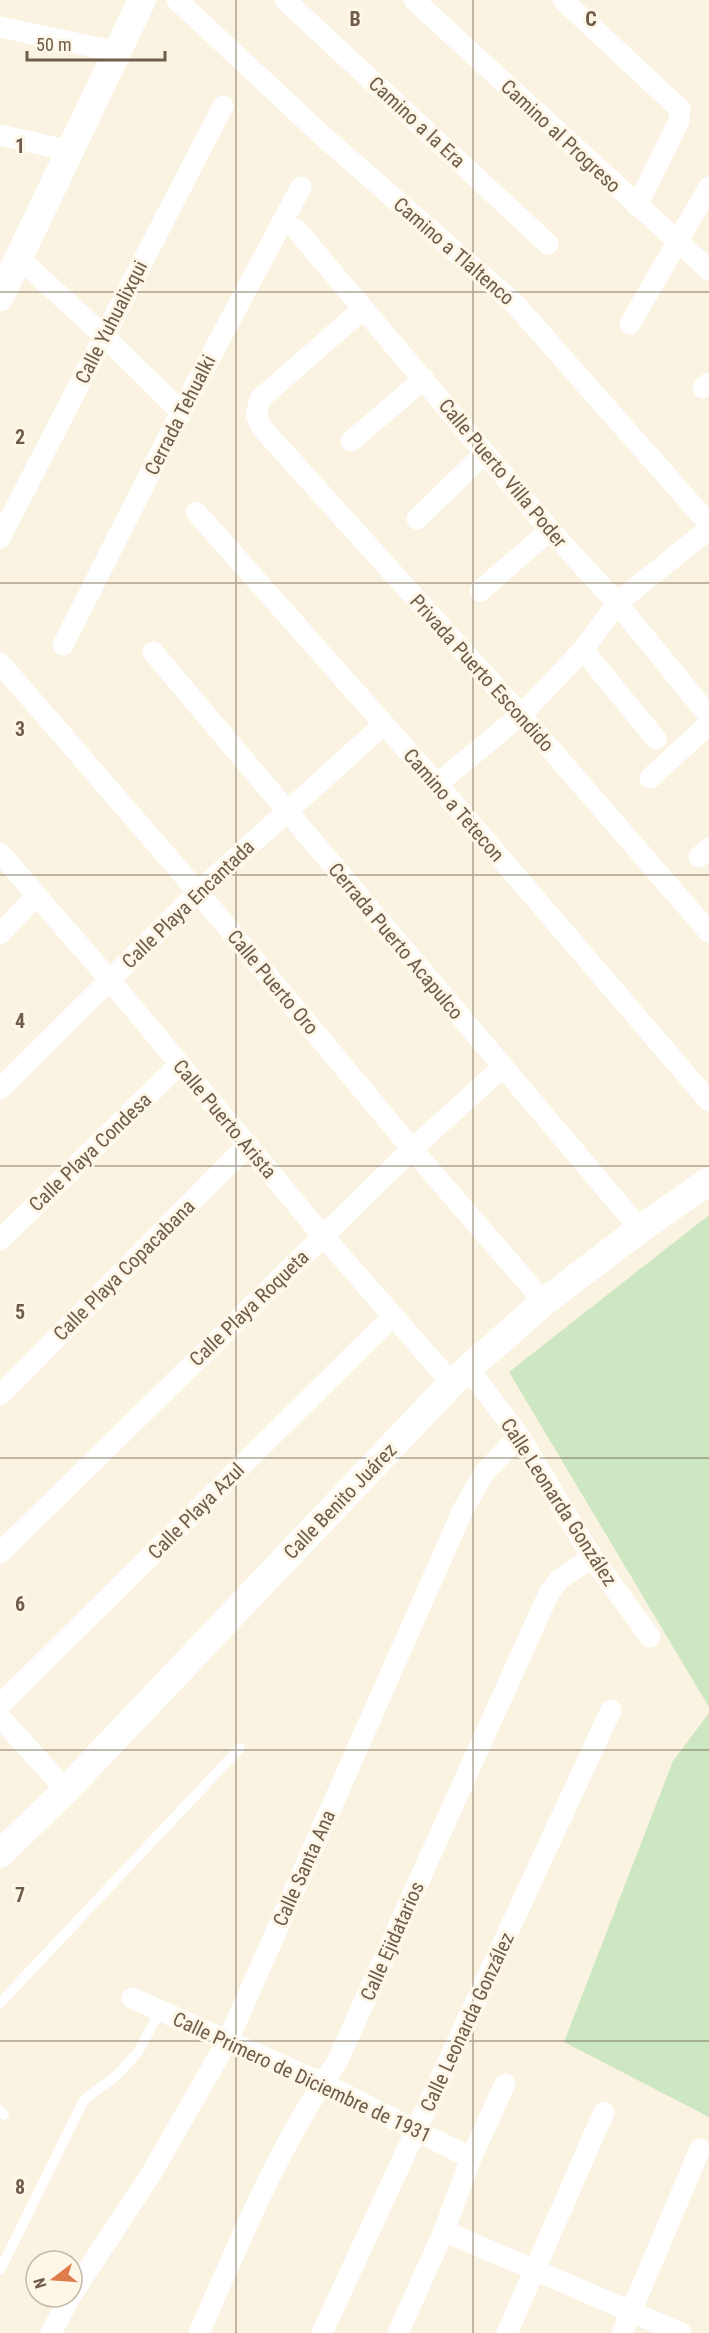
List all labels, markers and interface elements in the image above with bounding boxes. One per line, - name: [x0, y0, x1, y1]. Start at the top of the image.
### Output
- text: B: [349, 7, 361, 31]
- text: C: [585, 7, 597, 31]
- scale bar: [27, 24, 165, 62]
- text: 50 m: [36, 34, 71, 55]
- street label: Camino a la Era: [364, 71, 470, 173]
- street label: Camino al Progreso: [496, 74, 626, 198]
- text: 1: [15, 134, 25, 158]
- street label: Camino a Tlaltenco: [389, 192, 519, 310]
- street label: Calle Yuhualixqui: [70, 256, 152, 388]
- street label: Cerrada Tehualki: [139, 351, 221, 479]
- street label: Calle Puerto Villa Poder: [434, 394, 572, 552]
- text: 2: [15, 425, 25, 449]
- street label: Privada Puerto Escondido: [405, 589, 559, 757]
- text: 3: [15, 717, 25, 741]
- street label: Camino a Tetecon: [398, 744, 510, 866]
- street label: Calle Playa Encantada: [117, 835, 259, 973]
- street label: Cerrada Puerto Acapulco: [323, 858, 469, 1024]
- street label: Calle Puerto Oro: [222, 925, 324, 1039]
- text: 4: [15, 1009, 25, 1033]
- street label: Calle Puerto Arista: [168, 1055, 282, 1183]
- street label: Calle Playa Condesa: [24, 1088, 156, 1216]
- street label: Calle Playa Copacabana: [48, 1194, 200, 1346]
- street label: Calle Playa Roqueta: [184, 1245, 314, 1371]
- text: 5: [15, 1300, 25, 1324]
- street label: Calle Leonarda González: [496, 1414, 622, 1590]
- street label: Calle Benito Juárez: [279, 1438, 401, 1564]
- street label: Calle Playa Azul: [143, 1458, 249, 1564]
- text: 6: [15, 1592, 25, 1616]
- street label: Calle Santa Ana: [268, 1806, 340, 1930]
- street label: Calle Ejidatarios: [355, 1878, 429, 2004]
- text: 7: [15, 1883, 25, 1907]
- street label: Calle Leonarda González: [415, 1929, 519, 2115]
- street label: Calle Primero de Diciembre de 1931: [169, 2007, 435, 2147]
- text: 8: [15, 2175, 25, 2199]
- north arrow: [24, 2249, 84, 2309]
- text: N: [30, 2276, 51, 2291]

